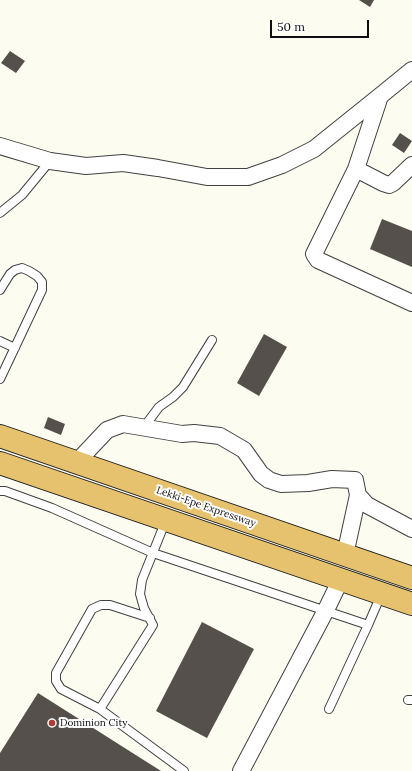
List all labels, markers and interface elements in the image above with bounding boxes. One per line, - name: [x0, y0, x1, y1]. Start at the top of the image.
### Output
- scale bar: [272, 12, 371, 38]
- text: 50 m: [277, 19, 305, 34]
- street label: Lekki-Epe Expressway: [155, 484, 257, 530]
- place label: Dominion City: [60, 717, 128, 729]
- marker: Dominion City: [47, 718, 57, 728]

